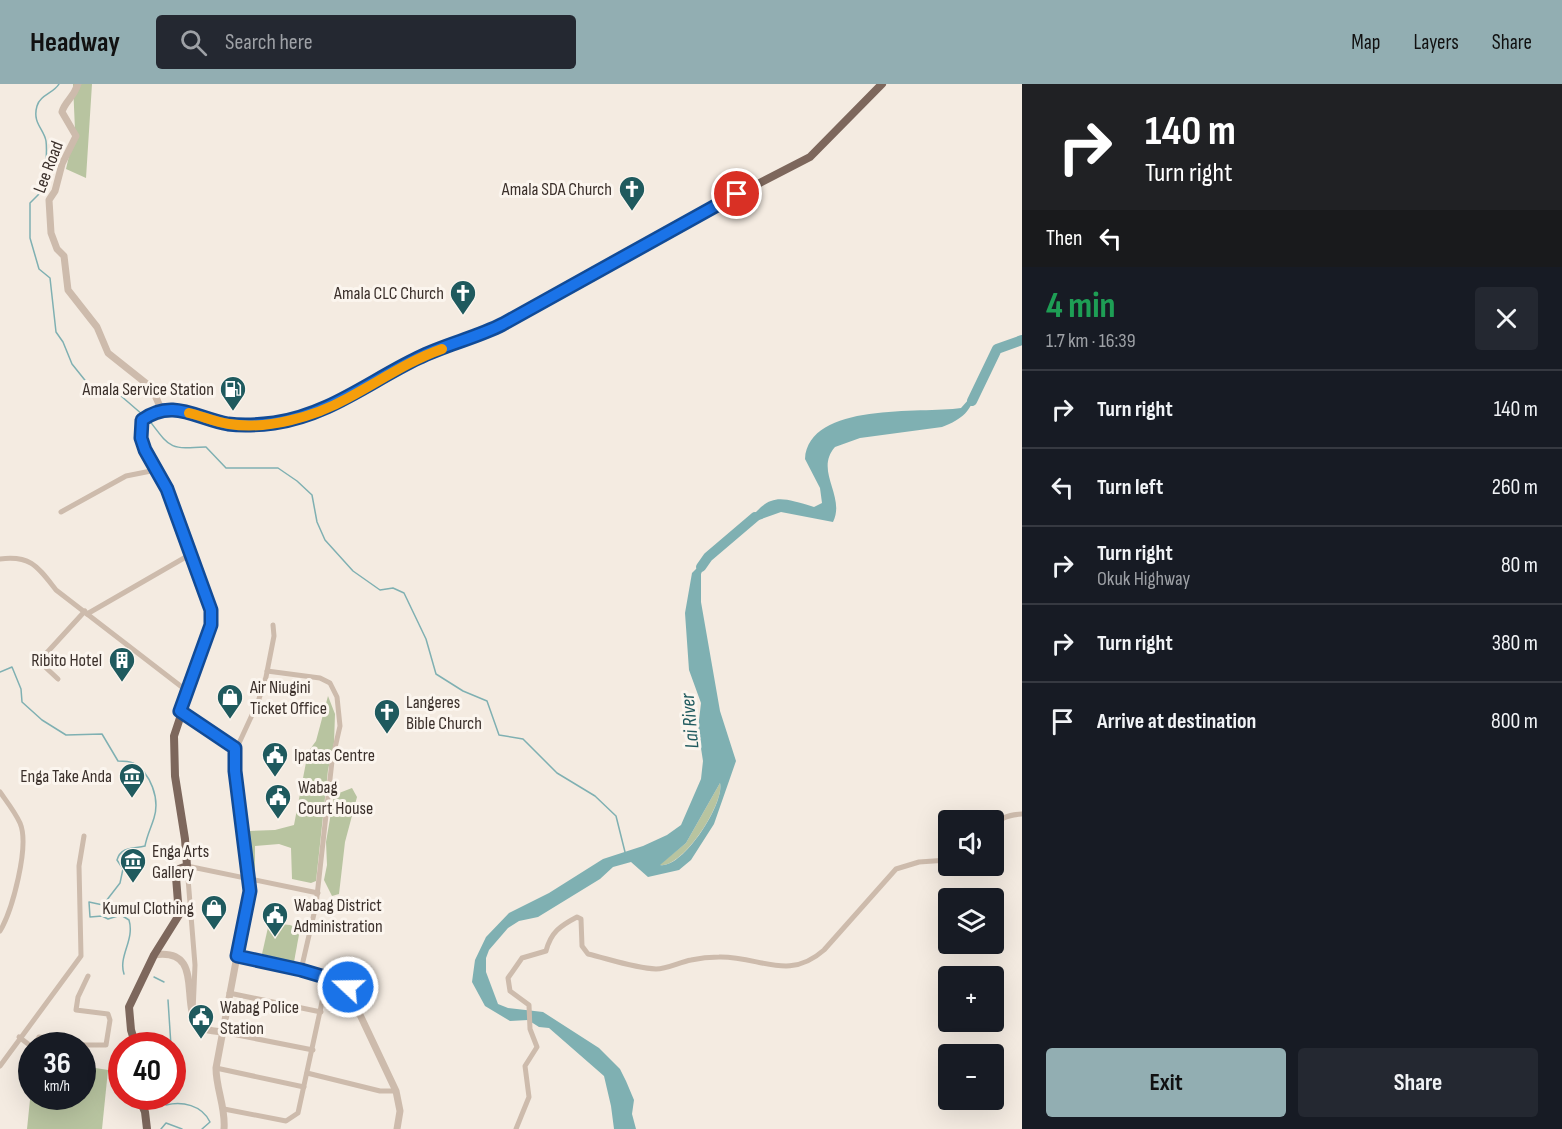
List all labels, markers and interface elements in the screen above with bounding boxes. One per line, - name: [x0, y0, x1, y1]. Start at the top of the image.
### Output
- search box: [156, 15, 576, 69]
- text: Headway: [30, 26, 120, 59]
- icon: search: [177, 26, 210, 59]
- text: Search here: [225, 29, 312, 56]
- text: Map: [1351, 30, 1380, 55]
- text: Layers: [1413, 30, 1459, 55]
- text: Share: [1492, 30, 1532, 55]
- text: 140 m: [1145, 106, 1236, 157]
- icon: right: [1046, 108, 1124, 186]
- street label: Lee Road: [29, 138, 68, 196]
- text: Turn right: [1145, 157, 1232, 189]
- pin: [711, 168, 762, 219]
- church icon: Amala SDA Church: [617, 174, 647, 212]
- icon: arrive: [720, 177, 753, 210]
- place label: Amala SDA Church: [501, 179, 612, 200]
- icon: left: [1094, 222, 1127, 255]
- text: Then: [1046, 225, 1082, 252]
- church icon: Amala CLC Church: [448, 278, 478, 316]
- place label: Amala CLC Church: [333, 283, 444, 304]
- text: 4 min: [1046, 285, 1116, 328]
- button: close: [1475, 287, 1538, 350]
- text: 1.7 km · 16:39: [1046, 329, 1136, 353]
- fuel station icon: Amala Service Station: [218, 374, 248, 412]
- place label: Amala Service Station: [81, 379, 214, 400]
- icon: right: [1046, 393, 1079, 426]
- text: Turn right: [1097, 396, 1173, 423]
- text: 140 m: [1494, 396, 1538, 423]
- icon: left: [1046, 471, 1079, 504]
- text: Turn left: [1097, 474, 1163, 501]
- text: 260 m: [1492, 474, 1538, 501]
- text: Turn right: [1097, 540, 1173, 567]
- icon: right: [1046, 549, 1079, 582]
- text: 80 m: [1501, 552, 1538, 579]
- text: Okuk Highway: [1097, 567, 1190, 591]
- icon: right: [1046, 627, 1079, 660]
- text: Turn right: [1097, 630, 1173, 657]
- text: 380 m: [1492, 630, 1538, 657]
- building icon: Ribito Hotel: [107, 645, 137, 683]
- place label: Ribito Hotel: [31, 650, 102, 671]
- place label: Air Niugini Ticket Office: [249, 677, 327, 719]
- shop icon: Air Niugini Ticket Office: [215, 682, 245, 720]
- water label: Lai River: [676, 691, 704, 750]
- place label: Langeres Bible Church: [406, 692, 482, 734]
- church icon: Langeres Bible Church: [372, 697, 402, 735]
- icon: arrive: [1046, 705, 1079, 738]
- text: Arrive at destination: [1097, 708, 1256, 735]
- text: 800 m: [1491, 708, 1538, 735]
- public building icon: Ipatas Centre: [260, 740, 290, 778]
- place label: Ipatas Centre: [294, 745, 375, 766]
- museum icon: Enga Take Anda: [117, 761, 147, 799]
- place label: Enga Take Anda: [20, 766, 112, 787]
- place label: Wabag Court House: [298, 777, 373, 819]
- public building icon: Wabag Court House: [263, 782, 293, 820]
- map controls: [938, 810, 1004, 1110]
- button: sound: [938, 810, 1004, 876]
- place label: Enga Arts Gallery: [152, 841, 209, 883]
- museum icon: Enga Arts Gallery: [118, 846, 148, 884]
- button: layers: [938, 888, 1004, 954]
- shop icon: Kumul Clothing: [199, 893, 229, 931]
- place label: Wabag District Administration: [293, 895, 383, 937]
- place label: Kumul Clothing: [102, 898, 194, 919]
- public building icon: Wabag District Administration: [260, 900, 290, 938]
- position arrow: [316, 955, 380, 1019]
- button: +: [938, 966, 1004, 1032]
- place label: Wabag Police Station: [220, 997, 299, 1039]
- public building icon: Wabag Police Station: [186, 1002, 216, 1040]
- speed limit sign: 40: [108, 1032, 186, 1110]
- button: −: [938, 1044, 1004, 1110]
- text: 36: [43, 1046, 71, 1082]
- button: Exit: [1046, 1048, 1286, 1117]
- button: Share: [1298, 1048, 1538, 1117]
- text: km/h: [44, 1077, 70, 1096]

